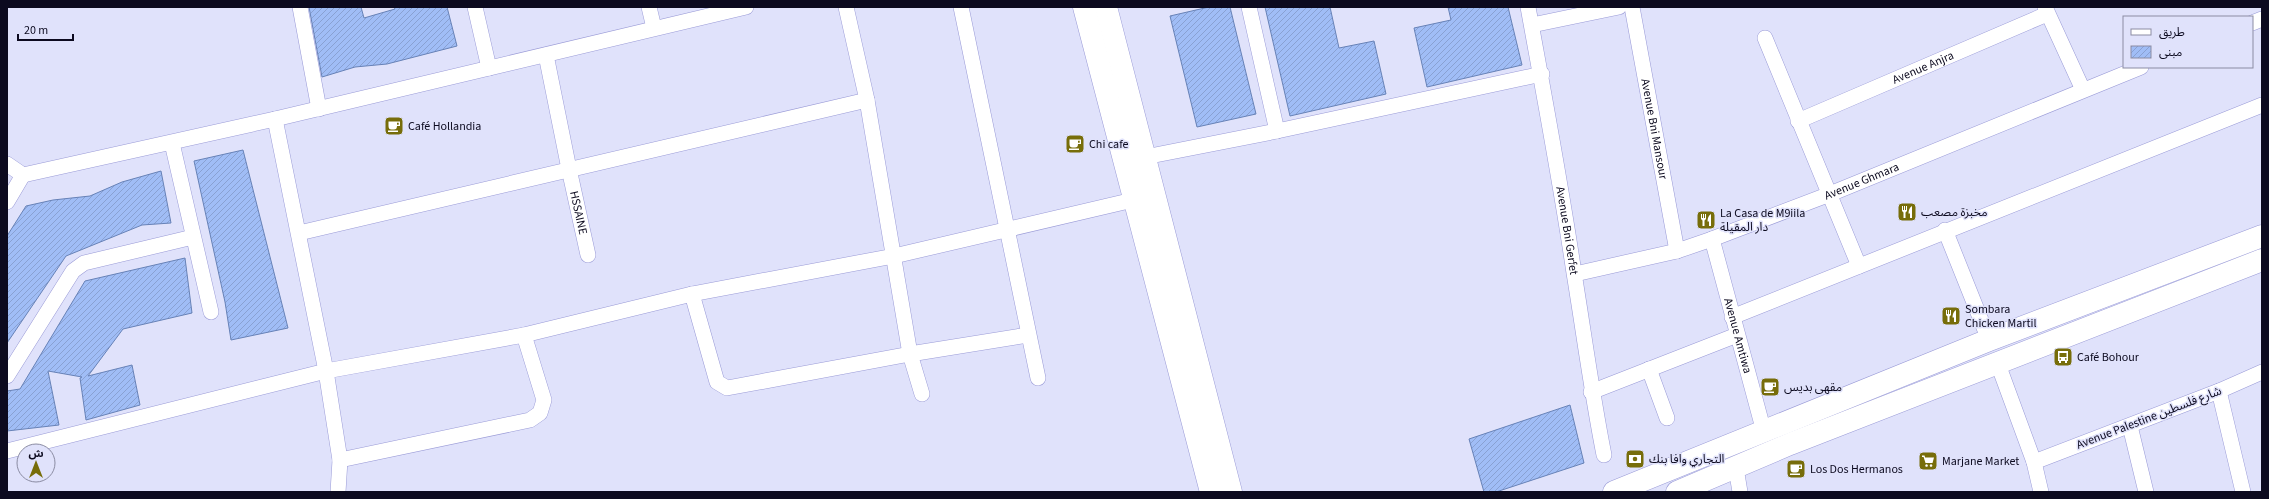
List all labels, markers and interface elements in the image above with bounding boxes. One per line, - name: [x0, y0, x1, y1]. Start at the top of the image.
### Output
- scale bar: [18, 16, 73, 42]
- legend: [2123, 16, 2253, 68]
- text: 20 m: [24, 22, 48, 39]
- text: طريق: [2159, 24, 2185, 41]
- text: مبنى: [2159, 44, 2182, 61]
- street label: Avenue Anjra: [1890, 47, 1956, 88]
- street label: Avenue Bni Mansour: [1637, 77, 1672, 181]
- cafe icon: Café Hollandia: [383, 115, 405, 137]
- place label: Café Hollandia: [408, 118, 481, 135]
- cafe icon: Chi cafe: [1064, 133, 1086, 155]
- place label: Chi cafe: [1089, 136, 1129, 153]
- street label: Avenue Ghmara: [1822, 158, 1902, 204]
- street label: Avenue Bni Gerfet: [1552, 185, 1583, 276]
- street label: HSSAINE: [566, 189, 592, 236]
- restaurant icon: مخبزة مصعب: [1896, 201, 1918, 223]
- place label: مخبزة مصعب: [1921, 204, 1988, 221]
- place label: La Casa de M9iila دار المقيلة: [1720, 205, 1805, 236]
- restaurant icon: La Casa de M9iila دار المقيلة: [1695, 209, 1717, 231]
- street label: Avenue Amtiwa: [1720, 296, 1756, 375]
- place label: Sombara Chicken Martil: [1965, 301, 2036, 332]
- restaurant icon: Sombara Chicken Martil: [1940, 305, 1962, 327]
- bus stop icon: Café Bohour: [2052, 346, 2074, 368]
- place label: Café Bohour: [2077, 349, 2140, 366]
- cafe icon: مقهى بديس: [1759, 376, 1781, 398]
- place label: مقهى بديس: [1784, 379, 1842, 396]
- street label: Avenue Palestine شارع فلسطين: [2074, 382, 2224, 454]
- north arrow: [16, 443, 56, 483]
- text: ش: [28, 446, 44, 461]
- bank icon: التجاري وافا بنك: [1624, 448, 1646, 470]
- supermarket icon: Marjane Market: [1917, 450, 1939, 472]
- place label: التجاري وافا بنك: [1649, 451, 1725, 468]
- place label: Marjane Market: [1942, 453, 2019, 470]
- cafe icon: Los Dos Hermanos: [1785, 458, 1807, 480]
- place label: Los Dos Hermanos: [1810, 461, 1903, 478]

